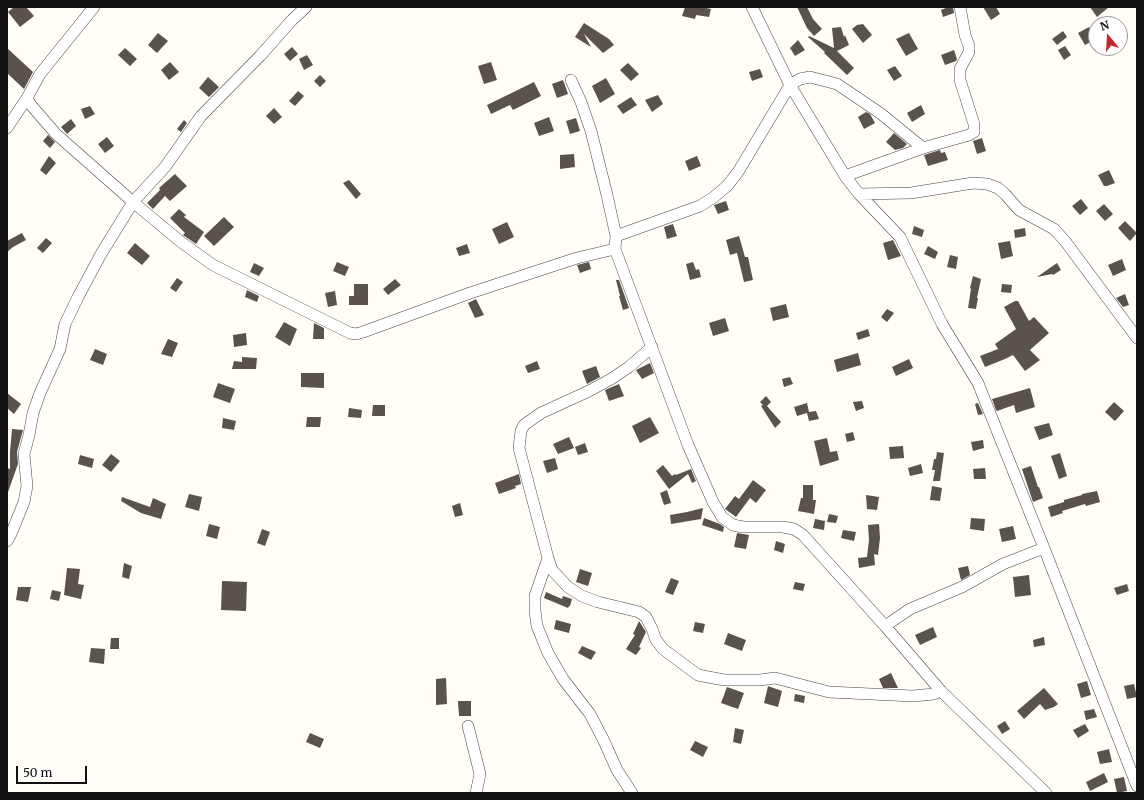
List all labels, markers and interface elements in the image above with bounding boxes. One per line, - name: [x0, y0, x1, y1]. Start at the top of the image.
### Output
- north arrow: [1088, 16, 1128, 56]
- text: N: [1098, 18, 1111, 34]
- scale bar: [18, 758, 89, 784]
- text: 50 m: [23, 765, 52, 780]

